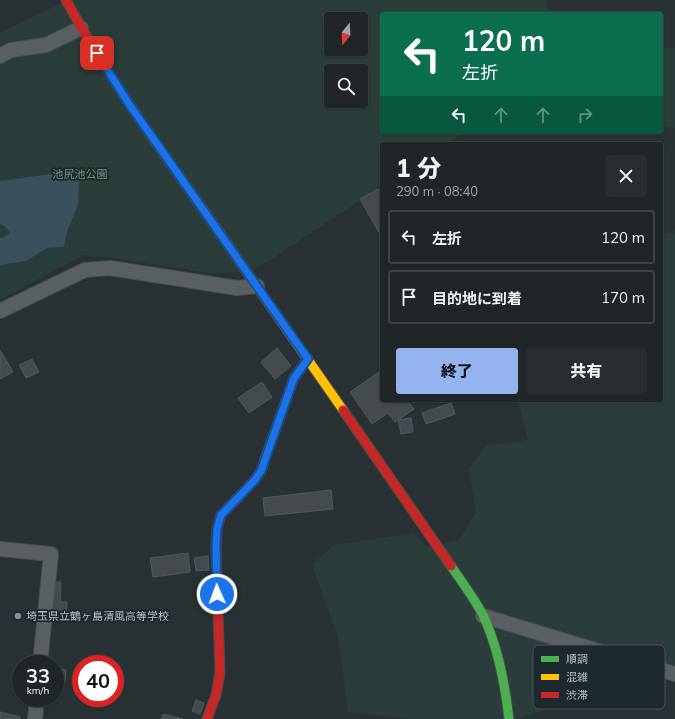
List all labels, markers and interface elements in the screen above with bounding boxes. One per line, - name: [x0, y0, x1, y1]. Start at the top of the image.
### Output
- north arrow: [324, 12, 368, 56]
- map controls: [324, 12, 368, 108]
- text: 120 m: [462, 23, 545, 58]
- icon: left: [396, 28, 448, 80]
- pin: [80, 36, 114, 70]
- icon: arrive: [86, 42, 108, 64]
- text: 左折: [462, 61, 498, 84]
- button: search: [324, 64, 368, 108]
- icon: left: [448, 104, 470, 126]
- icon: ahead: [490, 104, 512, 126]
- icon: ahead: [532, 104, 554, 126]
- icon: right: [574, 104, 596, 126]
- text: 1 分: [396, 153, 441, 183]
- button: close: [605, 155, 647, 197]
- park label: 池尻池公園: [53, 167, 108, 181]
- text: 290 m · 08:40: [396, 183, 478, 199]
- icon: left: [398, 226, 420, 248]
- text: 120 m: [601, 228, 645, 247]
- text: 左折: [432, 229, 462, 248]
- icon: arrive: [398, 286, 420, 308]
- text: 170 m: [601, 288, 645, 307]
- text: 目的地に到着: [432, 289, 522, 308]
- button: 終了: [396, 348, 518, 394]
- button: 共有: [526, 348, 647, 394]
- position arrow: [196, 573, 238, 615]
- place label: 埼玉県立鶴ヶ島清風高等学校: [26, 609, 169, 623]
- marker: 埼玉県立鶴ヶ島清風高等学校: [13, 611, 23, 621]
- legend: [533, 645, 665, 709]
- text: 順調: [566, 652, 588, 666]
- speed limit sign: 40: [72, 655, 124, 707]
- text: 33: [26, 663, 50, 688]
- text: 混雑: [566, 670, 588, 684]
- text: km/h: [27, 684, 49, 697]
- text: 渋滞: [566, 688, 588, 702]

